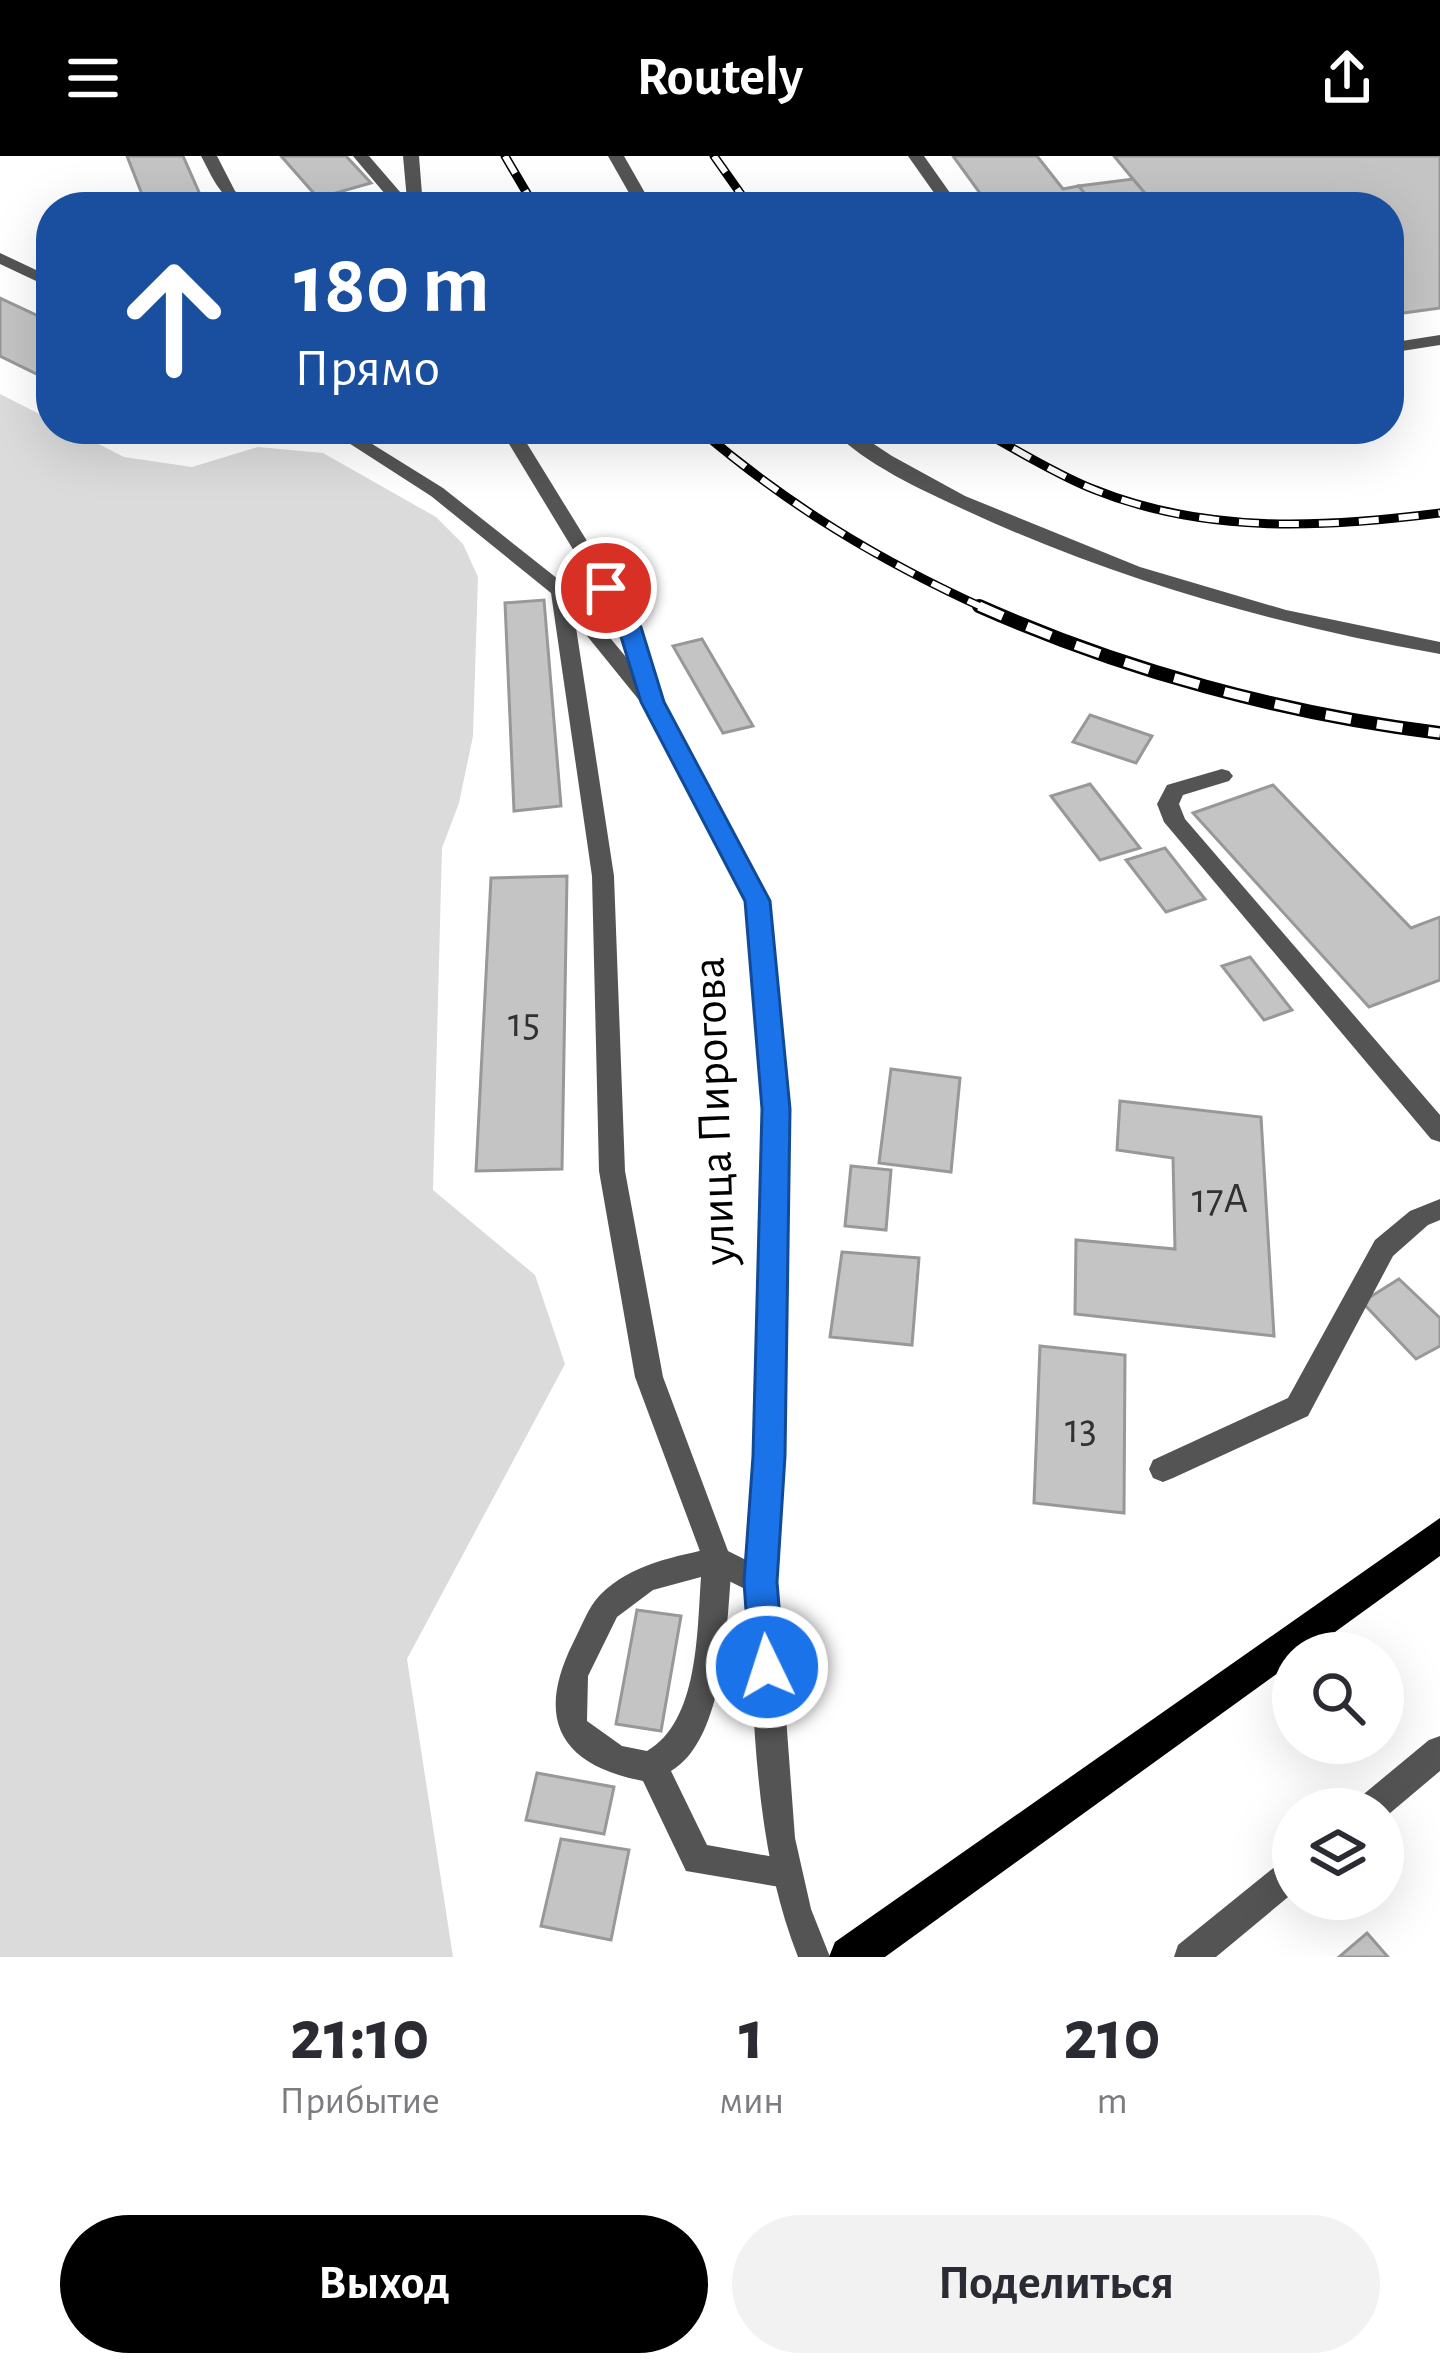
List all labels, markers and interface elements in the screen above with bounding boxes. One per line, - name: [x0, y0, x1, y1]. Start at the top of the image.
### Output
- icon: menu: [60, 45, 126, 111]
- icon: share: [1314, 45, 1380, 111]
- text: Routely: [637, 51, 803, 105]
- icon: ahead: [96, 240, 252, 396]
- text: 180 m: [294, 244, 490, 328]
- text: Прямо: [294, 342, 440, 396]
- pin: [555, 537, 657, 639]
- icon: arrive: [573, 555, 639, 621]
- street label: улица Пирогова: [686, 956, 744, 1267]
- house number: 15: [508, 1002, 540, 1044]
- house number: 17А: [1192, 1178, 1248, 1220]
- house number: 13: [1065, 1408, 1097, 1450]
- position arrow: [704, 1604, 830, 1730]
- map controls: [1272, 1632, 1404, 1920]
- button: search: [1272, 1632, 1404, 1764]
- button: layers: [1272, 1788, 1404, 1920]
- text: 21:10: [290, 2000, 430, 2072]
- text: 1: [739, 2000, 765, 2072]
- text: 210: [1063, 2000, 1161, 2072]
- text: Прибытие: [279, 2082, 440, 2121]
- text: мин: [719, 2082, 784, 2121]
- text: m: [1096, 2082, 1128, 2121]
- button: Выход: [60, 2215, 708, 2353]
- button: Поделиться: [732, 2215, 1380, 2353]

